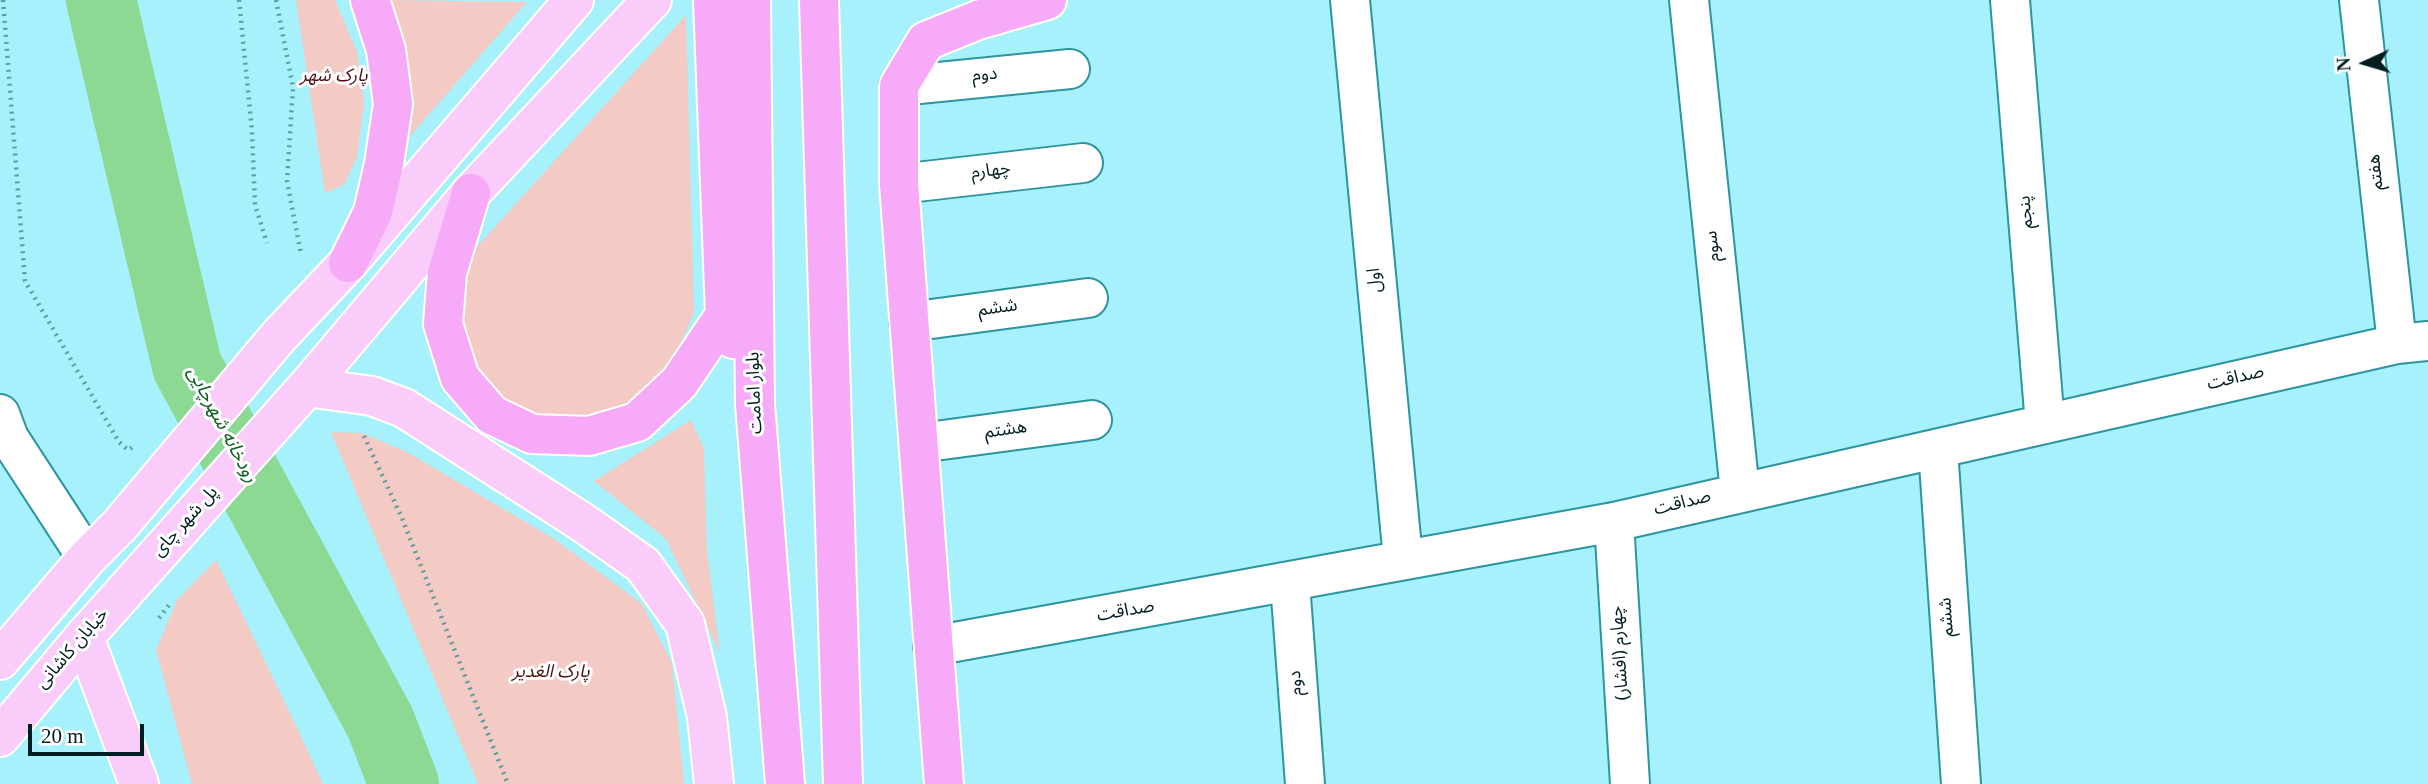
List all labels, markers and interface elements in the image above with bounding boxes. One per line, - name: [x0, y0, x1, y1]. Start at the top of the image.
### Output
- north arrow: [2330, 28, 2400, 98]
- text: N: [2333, 57, 2355, 72]
- street label: دوم: [971, 65, 999, 89]
- park label: پارک شهر: [300, 67, 368, 89]
- street label: هفتم: [2365, 153, 2391, 191]
- street label: چهارم: [970, 160, 1012, 186]
- street label: پنجم: [2016, 195, 2040, 229]
- street label: سوم: [1703, 229, 1727, 263]
- street label: اول: [1365, 267, 1389, 293]
- street label: ششم: [977, 297, 1019, 323]
- street label: بلوار امامت: [745, 351, 769, 435]
- street label: صداقت: [2205, 363, 2267, 397]
- water label: رودخانه شهرچایی: [180, 364, 260, 488]
- street label: هشتم: [983, 418, 1029, 446]
- street label: پل شهر چای: [150, 483, 224, 563]
- street label: صداقت: [1652, 488, 1714, 522]
- street label: صداقت: [1096, 597, 1156, 629]
- street label: ششم: [1937, 597, 1961, 637]
- street label: خیابان کاشانی: [33, 605, 115, 695]
- street label: چهارم (افشار): [1608, 605, 1636, 701]
- park label: پارک الغدیر: [512, 663, 590, 685]
- street label: دوم: [1286, 670, 1310, 696]
- scale bar: [32, 710, 147, 754]
- text: 20 m: [41, 724, 84, 748]

